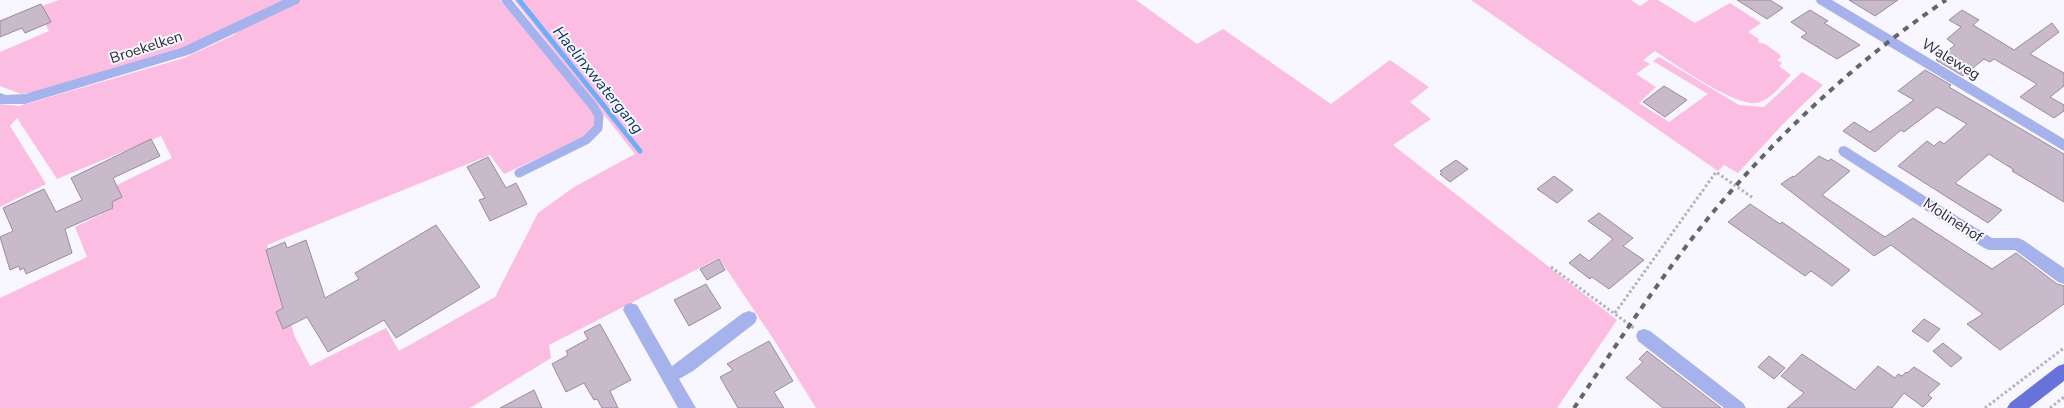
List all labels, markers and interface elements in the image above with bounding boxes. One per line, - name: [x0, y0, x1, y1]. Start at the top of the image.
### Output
- water label: Haelinxwatergang: [548, 22, 648, 138]
- street label: Broekelken: [107, 26, 185, 68]
- street label: Waleweg: [1918, 34, 1984, 84]
- street label: Molinehof: [1919, 193, 1988, 247]

